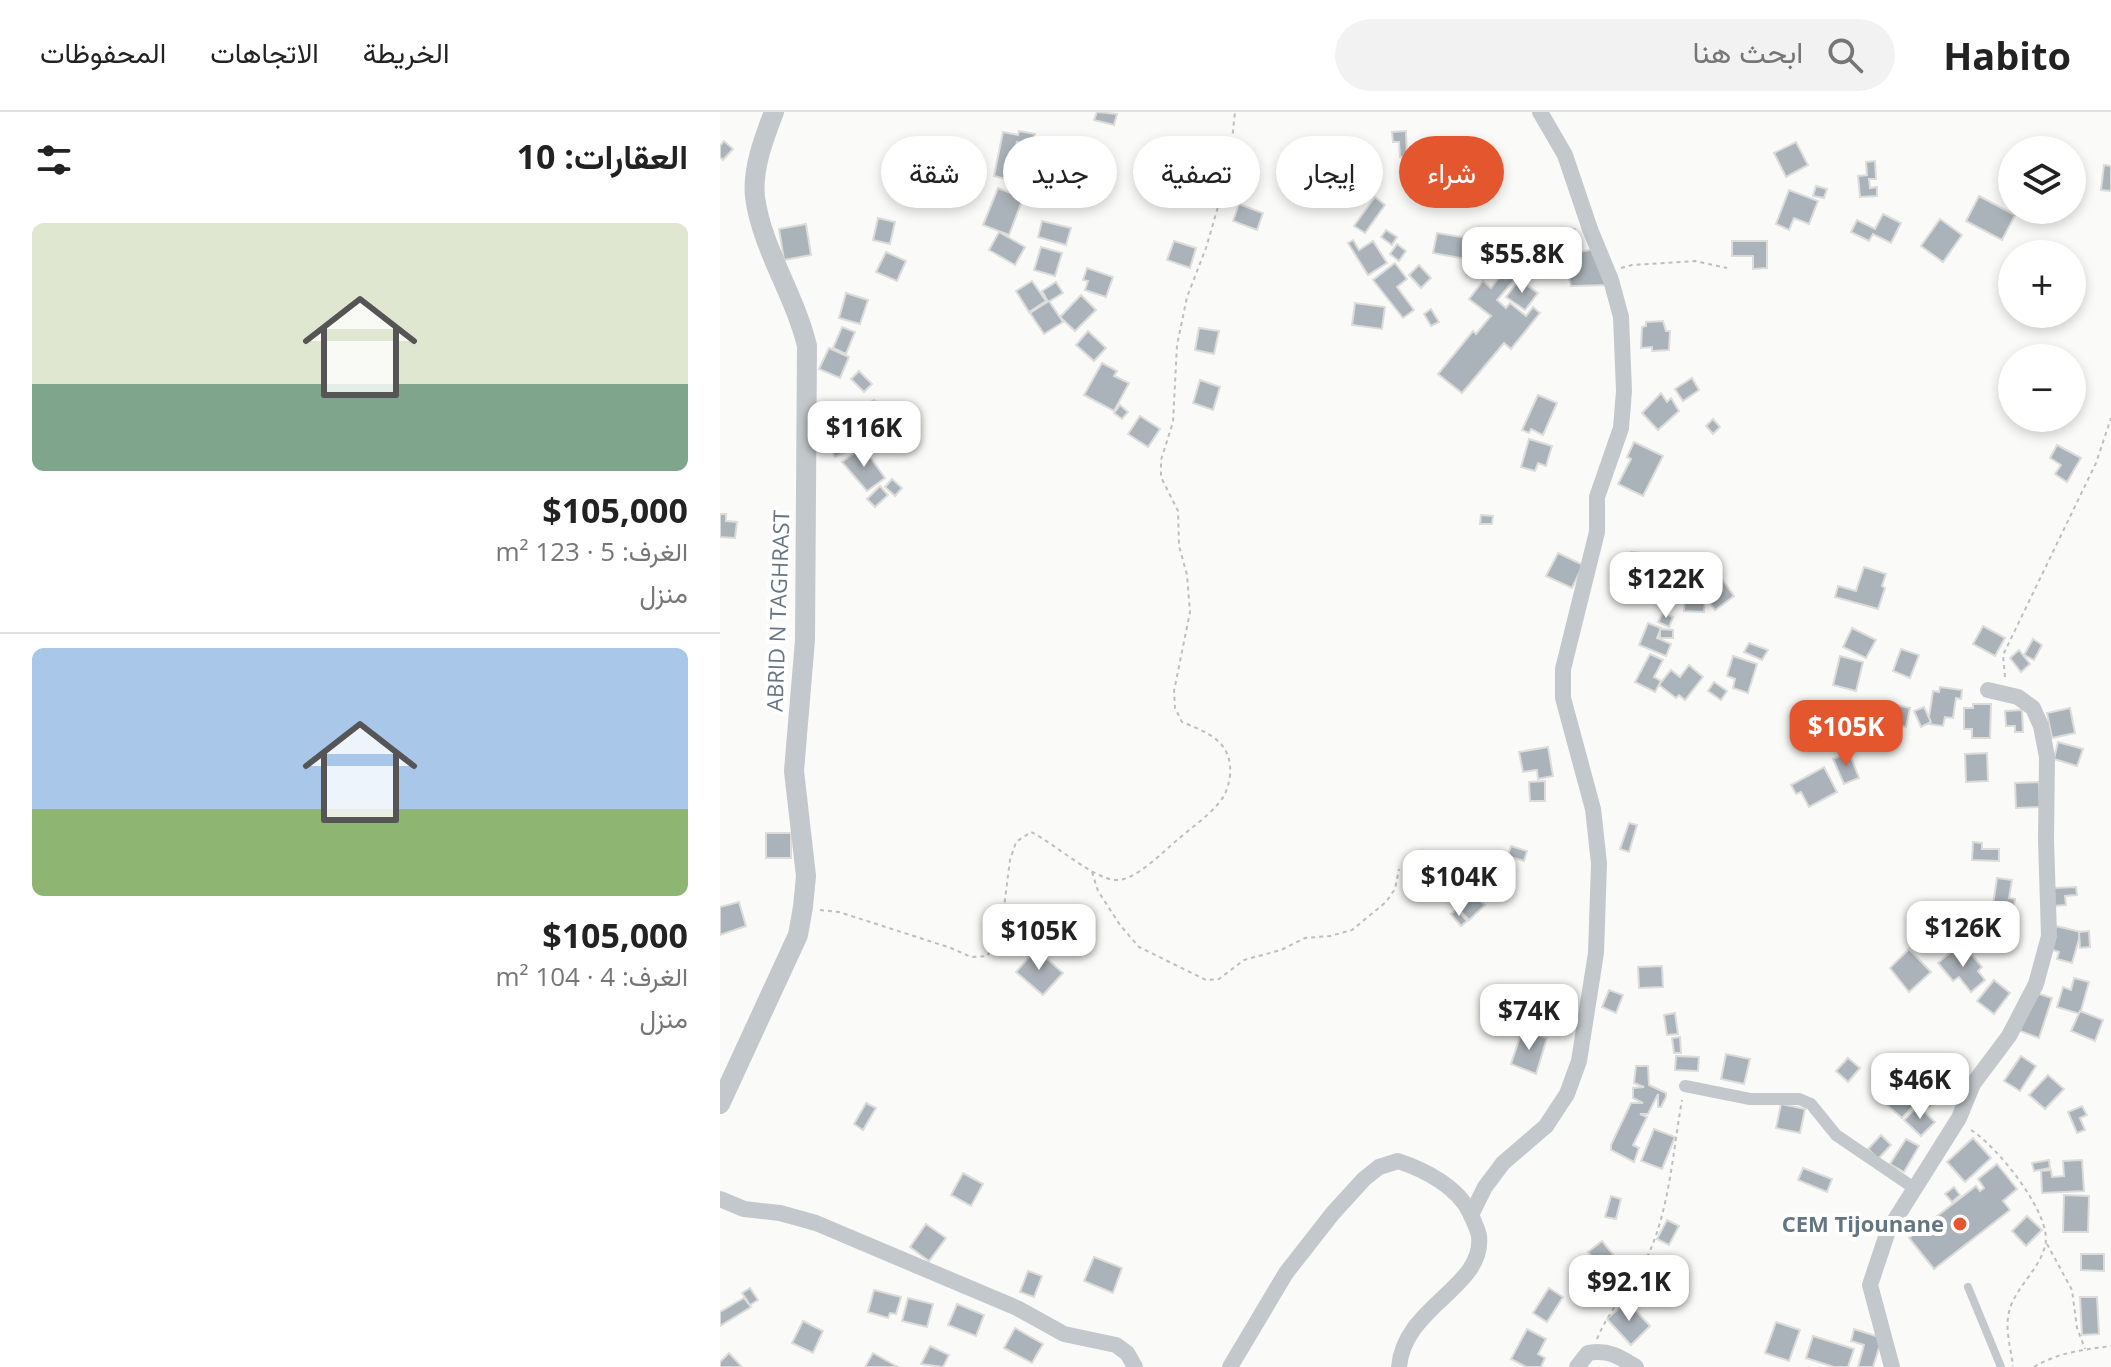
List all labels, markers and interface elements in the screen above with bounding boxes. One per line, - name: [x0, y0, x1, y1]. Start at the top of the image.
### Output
- search box: [1335, 19, 1895, 91]
- text: Habito: [1943, 29, 2071, 81]
- text: ابحث هنا: [1693, 31, 1803, 72]
- text: المحفوظات: [40, 33, 166, 71]
- text: الاتجاهات: [210, 33, 319, 71]
- text: الخريطة: [363, 33, 449, 71]
- icon: search: [1823, 33, 1867, 77]
- text: العقارات: 10: [517, 133, 688, 179]
- chip: شقة: [881, 136, 987, 208]
- chip: جديد: [1003, 136, 1117, 208]
- chip: تصفية: [1133, 136, 1260, 208]
- chip: إيجار: [1276, 136, 1383, 208]
- chip: شراء: [1399, 136, 1504, 208]
- map controls: [1998, 136, 2086, 432]
- button: layers: [1998, 136, 2086, 224]
- icon: filters: [32, 138, 76, 182]
- pin: $55.8K: [1457, 227, 1587, 295]
- text: $55.8K: [1480, 235, 1564, 271]
- button: +: [1998, 240, 2086, 328]
- icon: home: [288, 275, 432, 419]
- button: −: [1998, 344, 2086, 432]
- pin: $116K: [808, 401, 920, 469]
- text: $116K: [826, 409, 902, 445]
- text: $105,000: [542, 487, 688, 533]
- street label: ABRID N TAGHRAST: [758, 510, 796, 712]
- text: الغرف: 5 · 123 m²: [496, 533, 688, 569]
- pin: $122K: [1610, 552, 1722, 620]
- text: $122K: [1628, 560, 1704, 596]
- text: منزل: [639, 575, 688, 611]
- icon: home: [288, 700, 432, 844]
- pin: $105K: [1790, 700, 1902, 768]
- text: $105K: [1808, 708, 1884, 744]
- pin: $104K: [1403, 850, 1515, 918]
- text: $104K: [1421, 858, 1497, 894]
- pin: $126K: [1907, 901, 2019, 969]
- pin: $105K: [983, 904, 1095, 972]
- text: $126K: [1925, 909, 2001, 945]
- text: $105,000: [542, 912, 688, 958]
- text: $105K: [1001, 912, 1077, 948]
- text: الغرف: 4 · 104 m²: [496, 958, 688, 994]
- pin: $74K: [1482, 984, 1576, 1052]
- text: $74K: [1498, 992, 1560, 1028]
- text: منزل: [639, 1000, 688, 1036]
- pin: $46K: [1873, 1053, 1967, 1121]
- text: $46K: [1889, 1061, 1951, 1097]
- place label: CEM Tijounane: [1782, 1208, 1944, 1238]
- marker: CEM Tijounane: [1951, 1215, 1969, 1233]
- pin: $92.1K: [1564, 1255, 1694, 1323]
- text: $92.1K: [1587, 1263, 1671, 1299]

